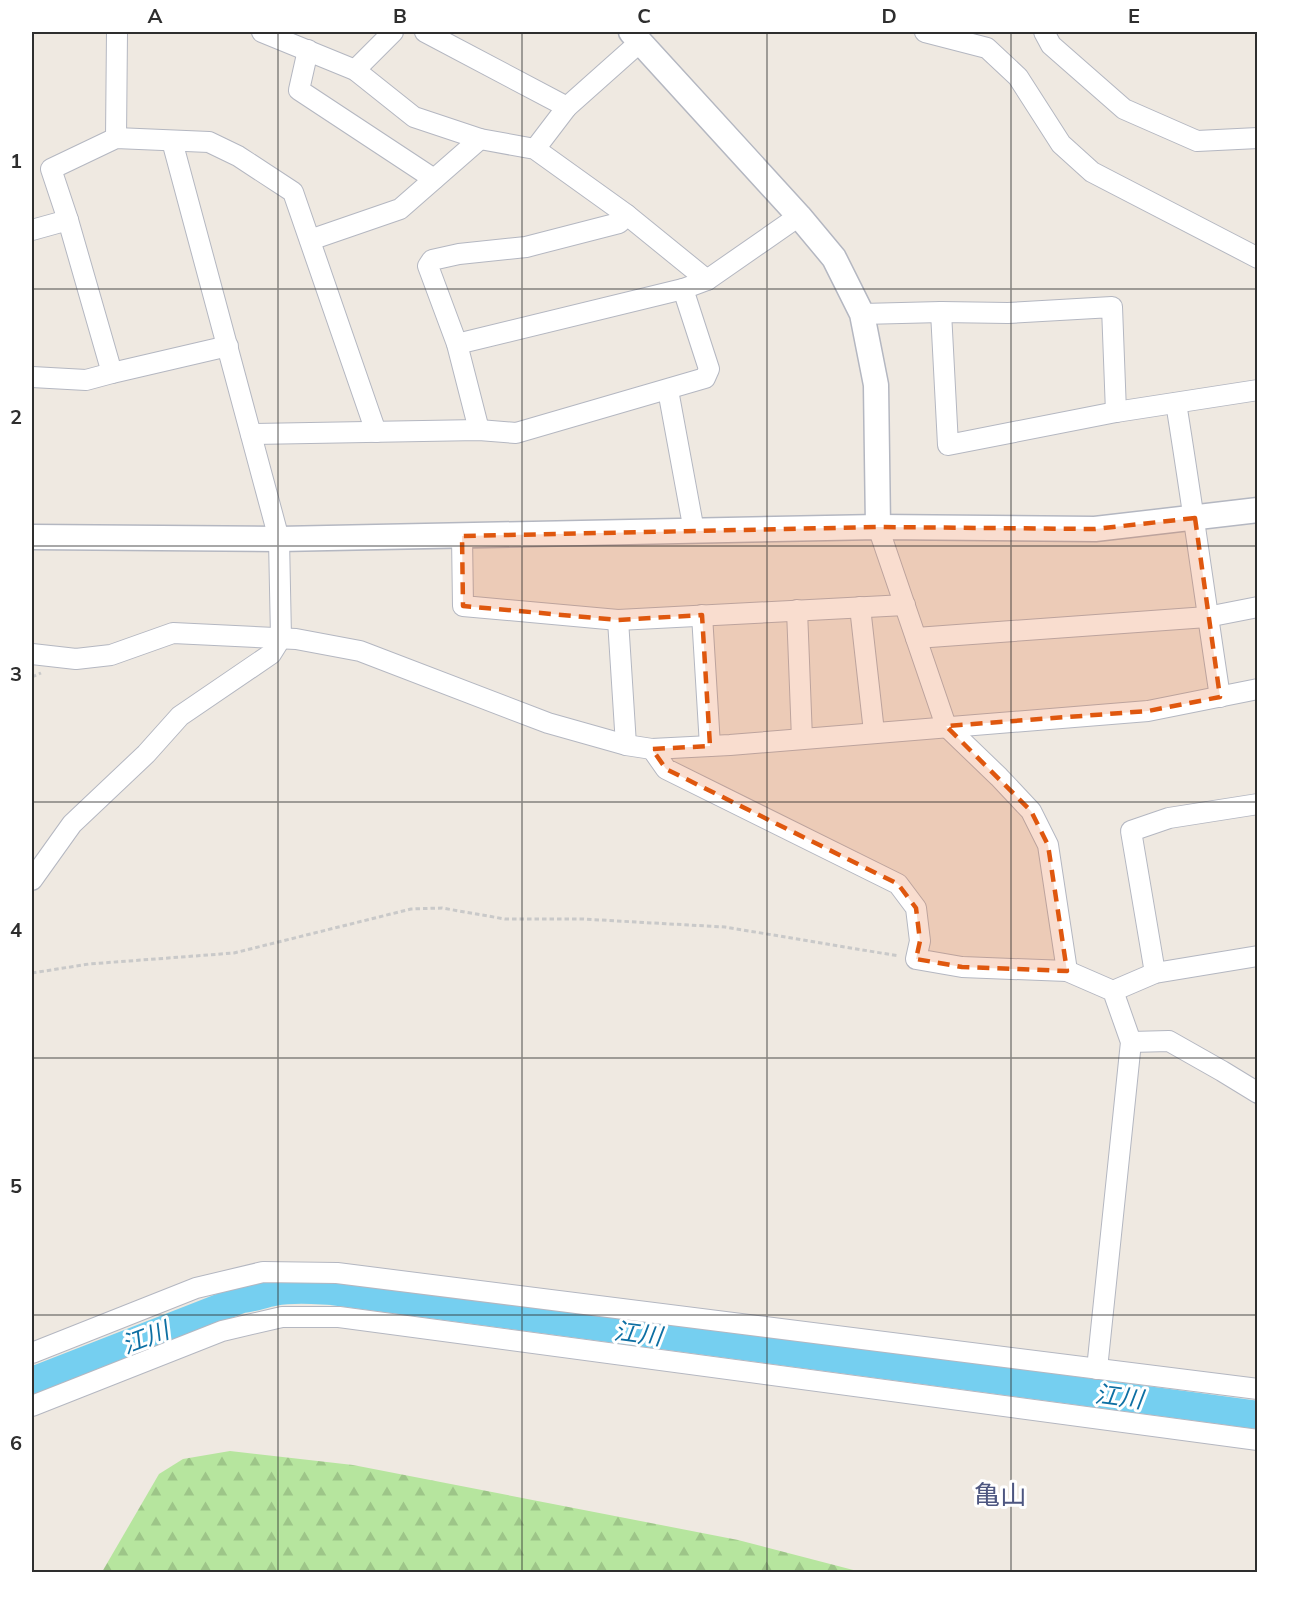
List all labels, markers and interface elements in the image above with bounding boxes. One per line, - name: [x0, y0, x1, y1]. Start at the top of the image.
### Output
- text: A: [148, 3, 163, 28]
- text: B: [393, 3, 407, 28]
- text: C: [637, 3, 651, 28]
- text: D: [881, 3, 897, 28]
- text: E: [1128, 3, 1140, 28]
- text: 1: [10, 148, 22, 173]
- text: 2: [10, 404, 22, 429]
- text: 3: [10, 661, 22, 686]
- text: 4: [10, 917, 22, 942]
- text: 5: [10, 1173, 22, 1198]
- water label: 江川: [117, 1313, 176, 1360]
- water label: 江川: [612, 1315, 667, 1351]
- water label: 江川: [1093, 1378, 1148, 1414]
- text: 6: [10, 1430, 22, 1455]
- district label: 亀山: [974, 1478, 1026, 1511]

